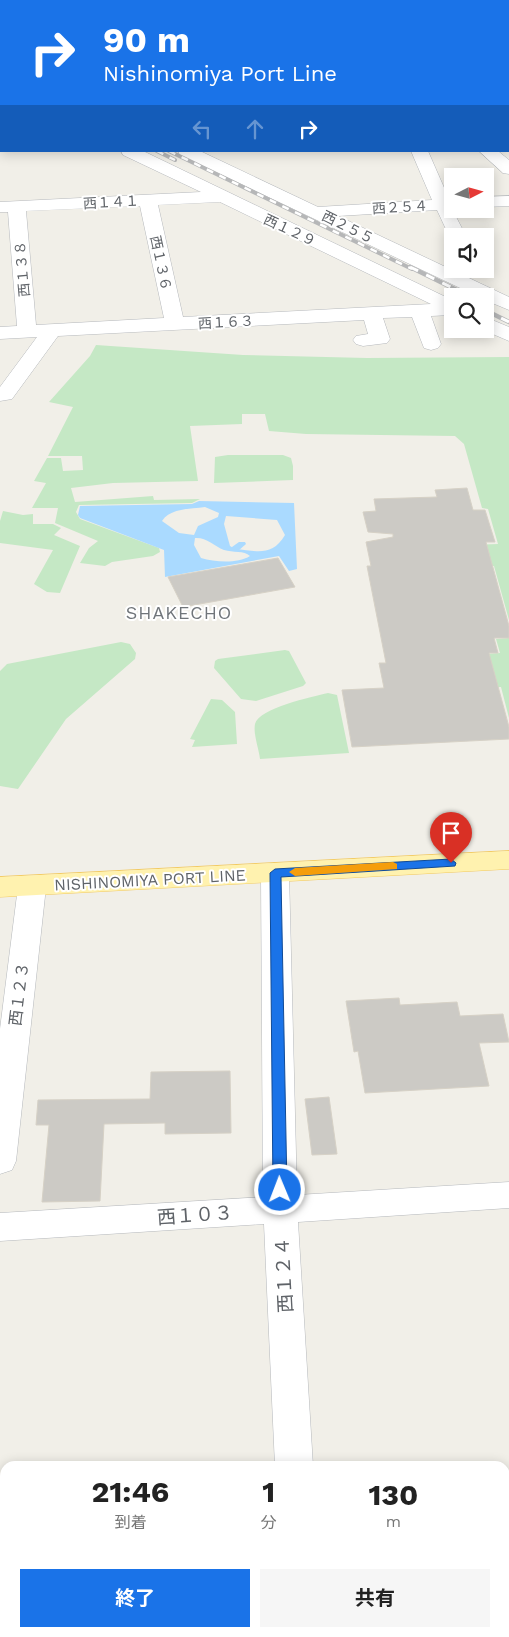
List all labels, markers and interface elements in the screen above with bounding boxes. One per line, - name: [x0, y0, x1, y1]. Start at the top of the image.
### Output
- text: 90 m: [103, 19, 190, 61]
- icon: right: [20, 20, 85, 85]
- text: Nishinomiya Port Line: [103, 61, 337, 86]
- icon: left: [188, 115, 216, 143]
- icon: ahead: [241, 115, 269, 143]
- icon: right: [294, 115, 322, 143]
- north arrow: [444, 168, 494, 218]
- map controls: [444, 168, 494, 338]
- street label: 西１４１: [83, 193, 139, 211]
- street label: 西２５４: [372, 198, 428, 216]
- street label: 西２５５: [319, 208, 377, 246]
- street label: 西１２９: [261, 211, 319, 249]
- button: sound: [444, 228, 494, 278]
- street label: 西１３６: [147, 234, 175, 292]
- street label: 西１３８: [12, 240, 32, 298]
- button: search: [444, 288, 494, 338]
- street label: 西１６３: [198, 313, 254, 331]
- district label: SHAKECHO: [126, 602, 232, 623]
- pin: [430, 812, 472, 863]
- icon: arrive: [437, 819, 465, 847]
- street label: NISHINOMIYA PORT LINE: [54, 865, 246, 895]
- street label: 西１２３: [6, 961, 32, 1027]
- position arrow: [253, 1163, 305, 1215]
- street label: 西１０３: [156, 1201, 234, 1229]
- street label: 西１２４: [271, 1236, 297, 1314]
- text: 21:46: [92, 1474, 169, 1509]
- text: 1: [262, 1474, 275, 1509]
- text: 130: [368, 1477, 418, 1512]
- text: m: [386, 1512, 401, 1531]
- text: 到着: [114, 1513, 146, 1532]
- text: 分: [261, 1513, 277, 1532]
- button: 終了: [20, 1569, 250, 1627]
- button: 共有: [260, 1569, 490, 1627]

